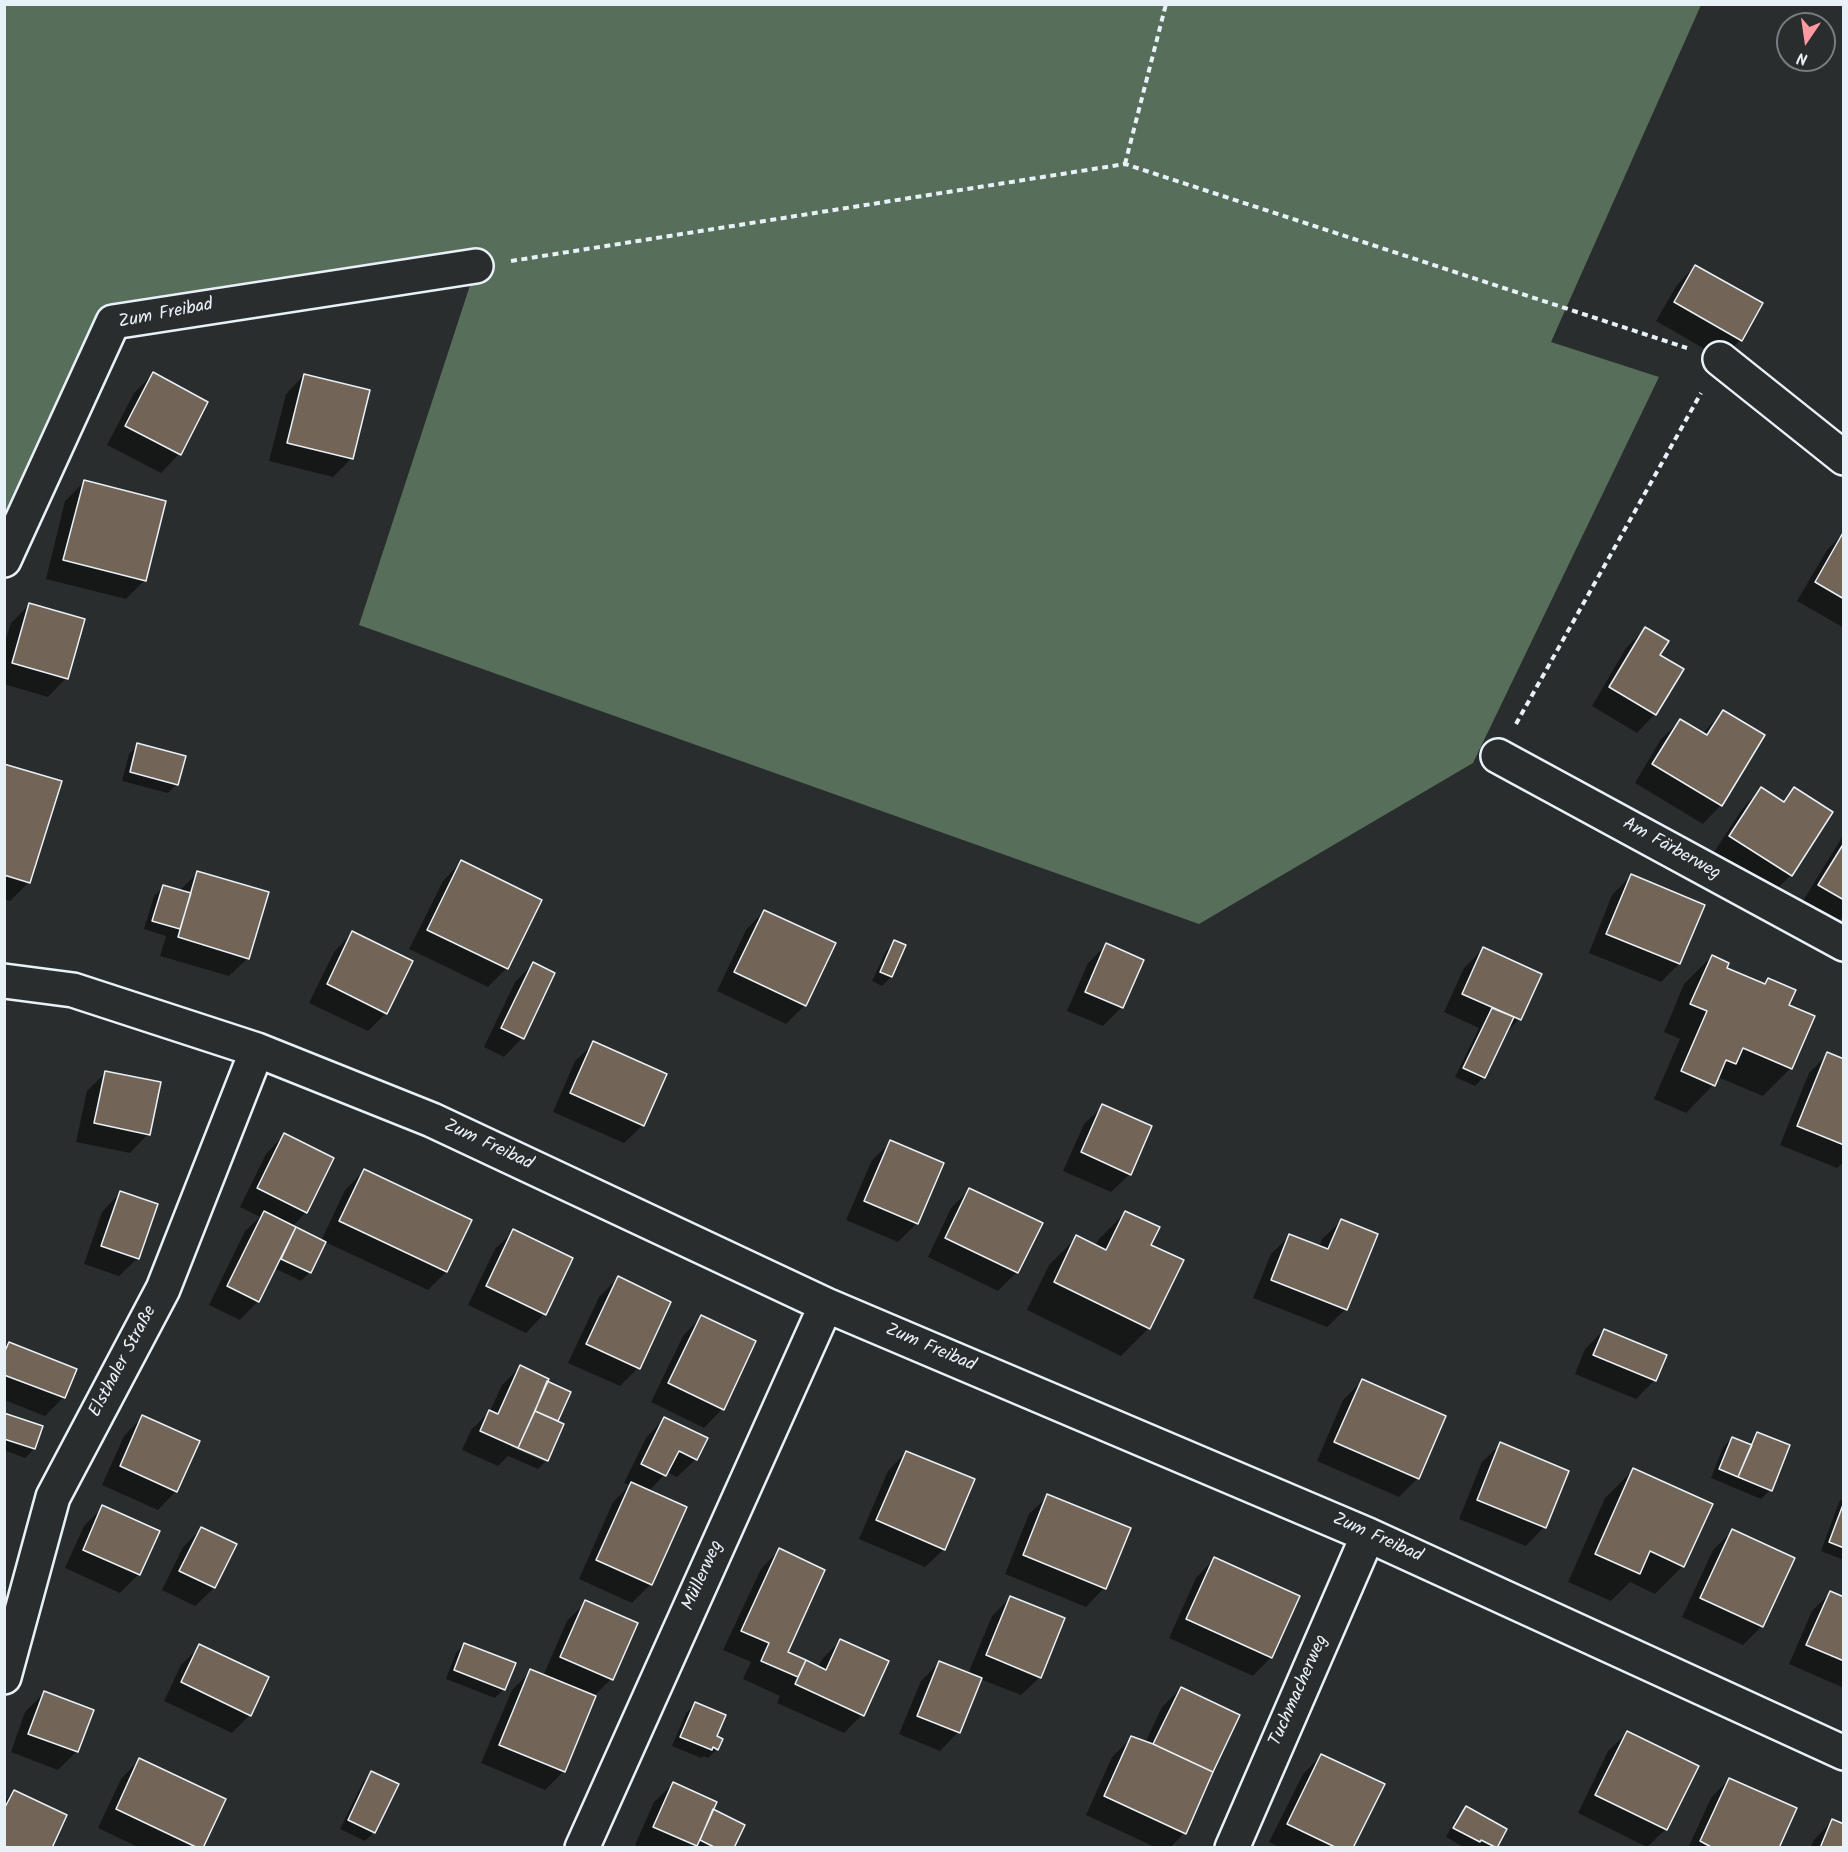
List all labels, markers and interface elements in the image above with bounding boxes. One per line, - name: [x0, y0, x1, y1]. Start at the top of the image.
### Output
- north arrow: [1776, 12, 1836, 72]
- text: N: [1795, 45, 1810, 71]
- street label: Zum Freibad: [117, 295, 215, 335]
- street label: Am Färberweg: [1618, 814, 1724, 886]
- street label: Zum Freibad: [440, 1116, 536, 1176]
- street label: Elsthaler Straße: [86, 1303, 162, 1421]
- street label: Zum Freibad: [882, 1320, 978, 1378]
- street label: Zum Freibad: [1329, 1510, 1425, 1568]
- street label: Müllerweg: [679, 1538, 729, 1614]
- street label: Tuchmacherweg: [1266, 1632, 1334, 1750]

